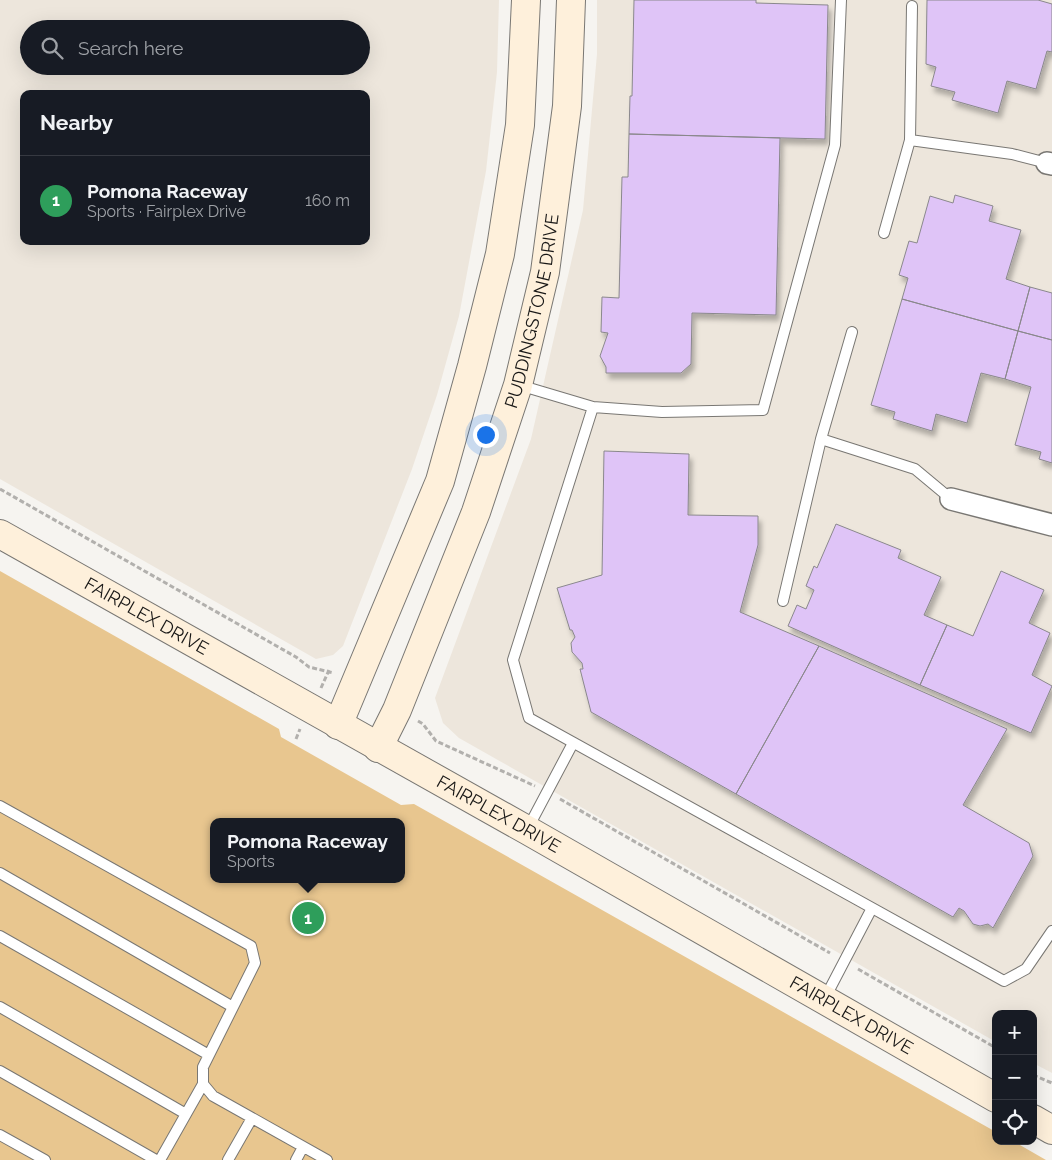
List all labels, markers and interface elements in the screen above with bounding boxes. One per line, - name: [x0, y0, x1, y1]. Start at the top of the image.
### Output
- search box: [20, 20, 370, 75]
- icon: search: [38, 34, 66, 62]
- text: Search here: [78, 37, 184, 59]
- text: Nearby: [40, 110, 113, 135]
- text: Pomona Raceway: [87, 180, 248, 202]
- text: 1: [52, 191, 60, 210]
- text: 160 m: [305, 191, 350, 210]
- text: Sports · Fairplex Drive: [87, 202, 246, 221]
- street label: PUDDINGSTONE DRIVE: [500, 212, 563, 411]
- your location: [473, 422, 499, 448]
- street label: FAIRPLEX DRIVE: [81, 573, 212, 659]
- street label: FAIRPLEX DRIVE: [433, 771, 565, 857]
- popup: [210, 818, 405, 883]
- text: Pomona Raceway: [227, 830, 388, 852]
- text: Sports: [227, 852, 275, 871]
- pin: 1: [292, 899, 324, 937]
- street label: FAIRPLEX DRIVE: [786, 971, 917, 1058]
- map controls: [992, 1010, 1037, 1145]
- button: +: [992, 1010, 1037, 1055]
- button: −: [992, 1055, 1037, 1100]
- button: locate: [992, 1100, 1037, 1145]

